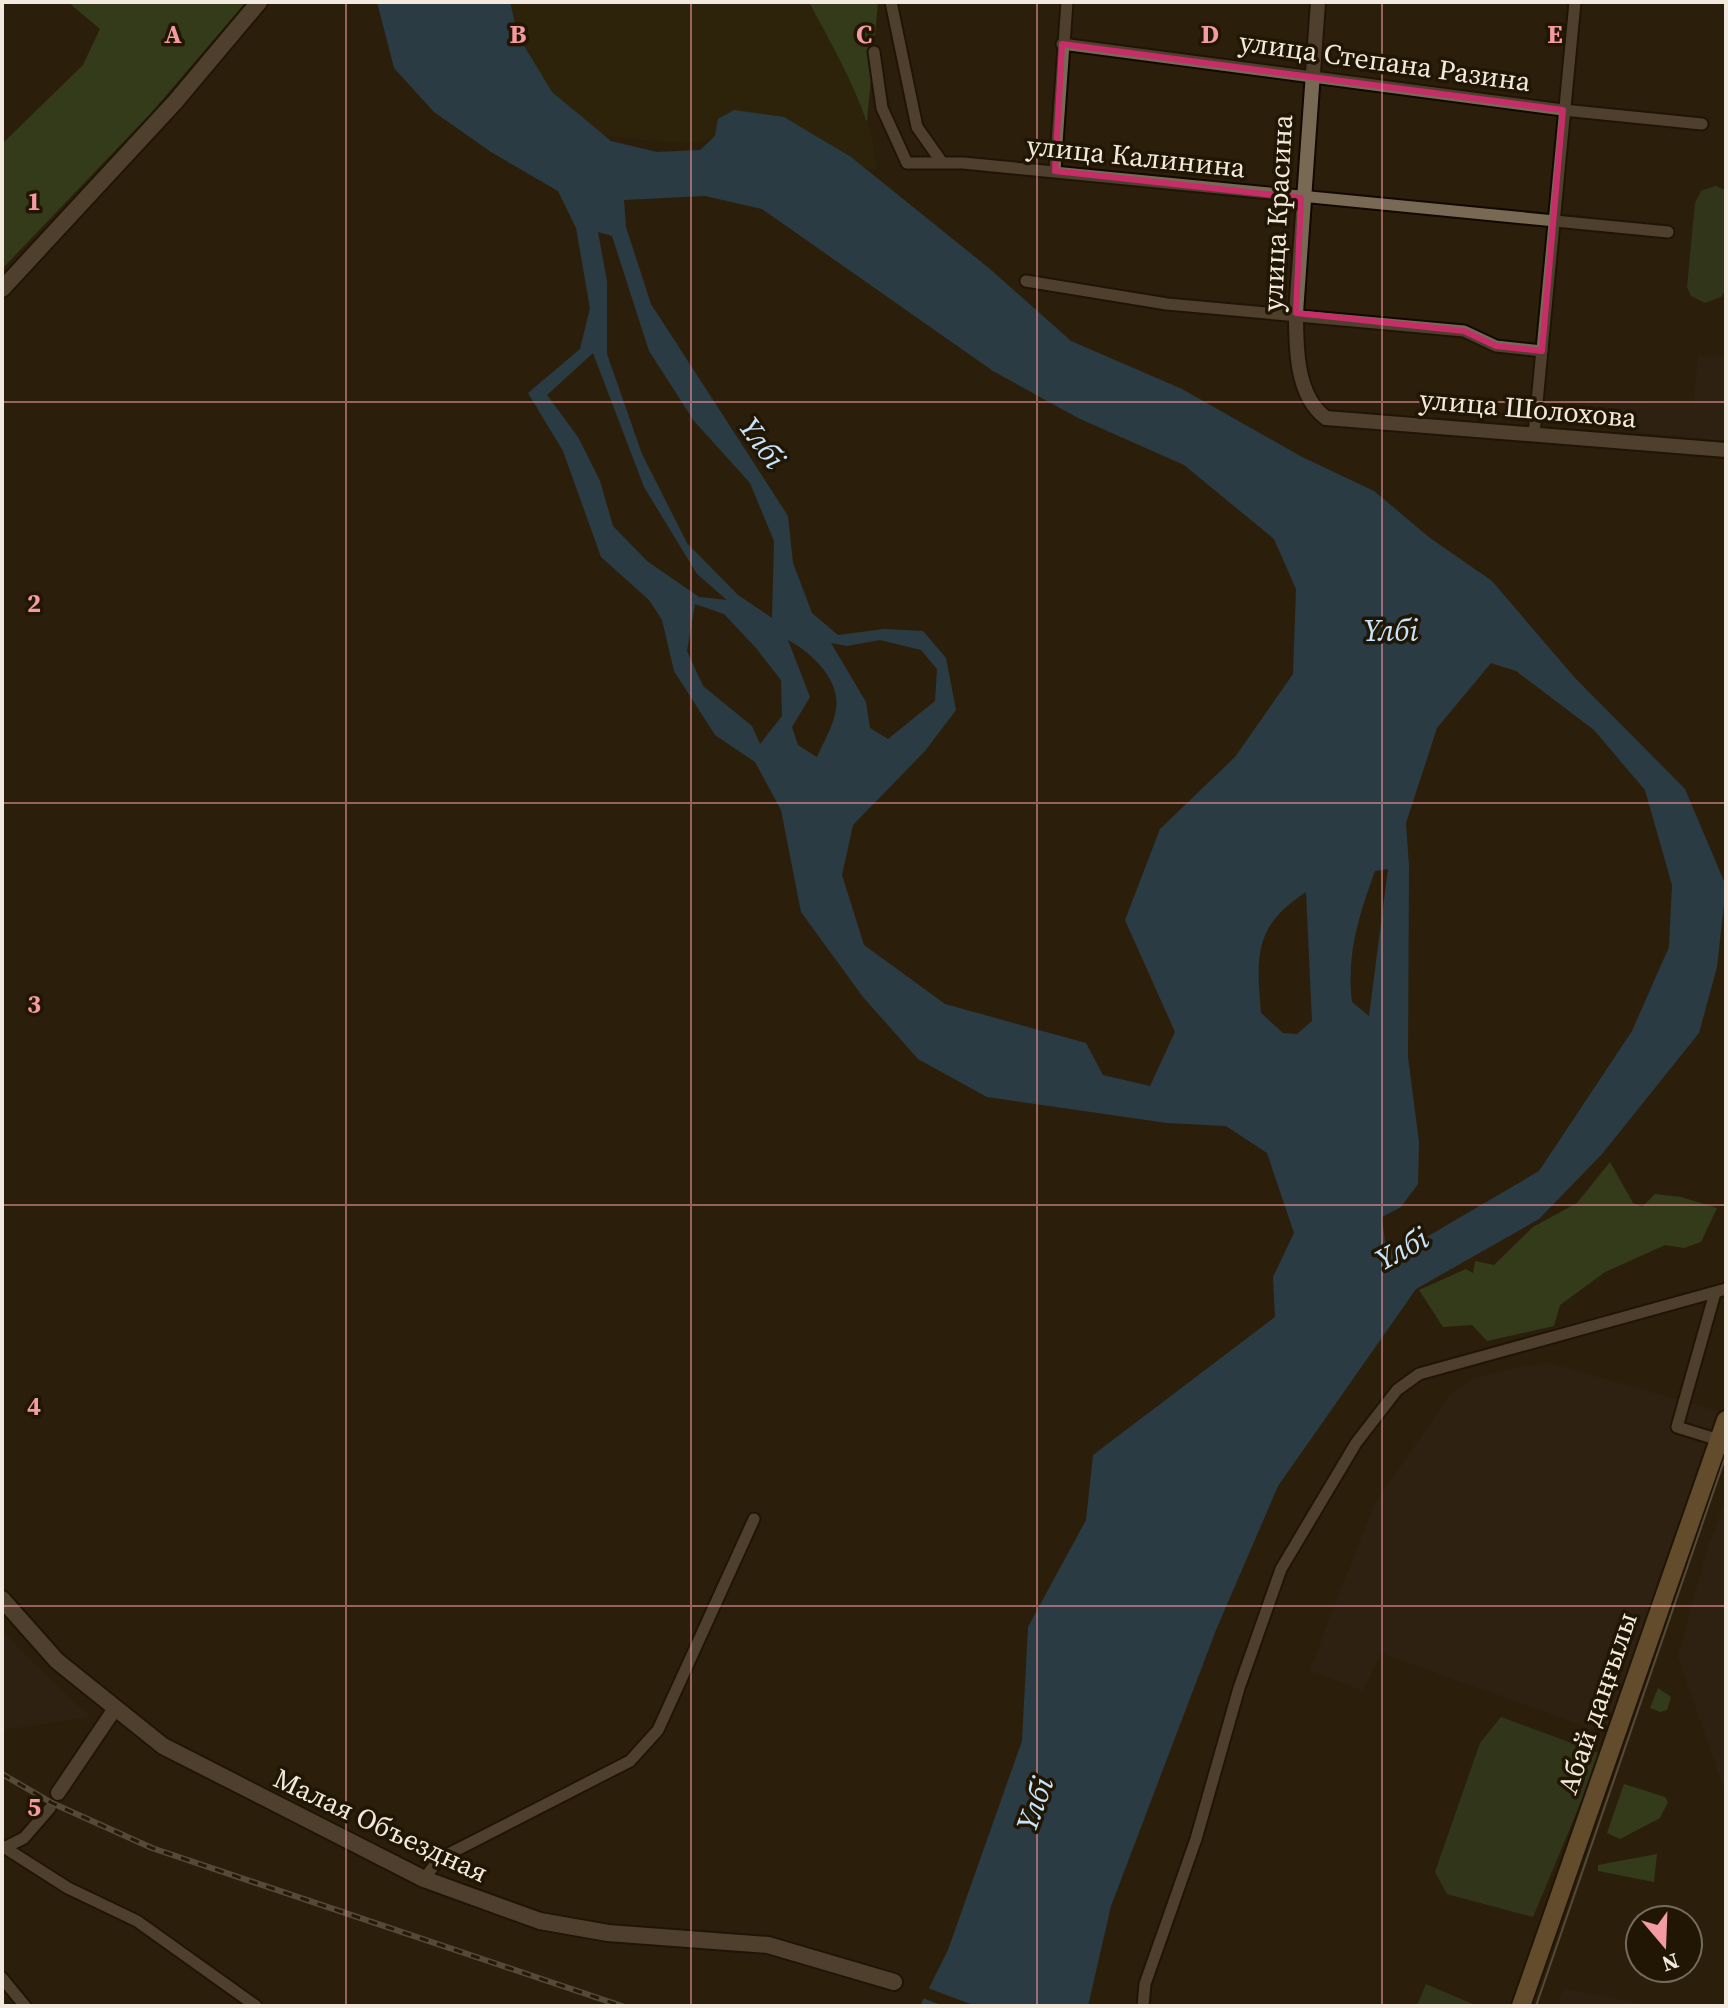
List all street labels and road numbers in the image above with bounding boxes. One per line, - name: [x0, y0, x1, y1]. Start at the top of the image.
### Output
- street label: улица Степана Разина: [1237, 22, 1534, 100]
- street label: улица Красина: [1253, 113, 1301, 312]
- street label: улица Калинина: [1025, 126, 1248, 186]
- street label: улица Шолохова: [1418, 380, 1639, 436]
- street label: Абай даңғылы: [1548, 1607, 1646, 1799]
- street label: Малая Объездная: [268, 1759, 494, 1891]

